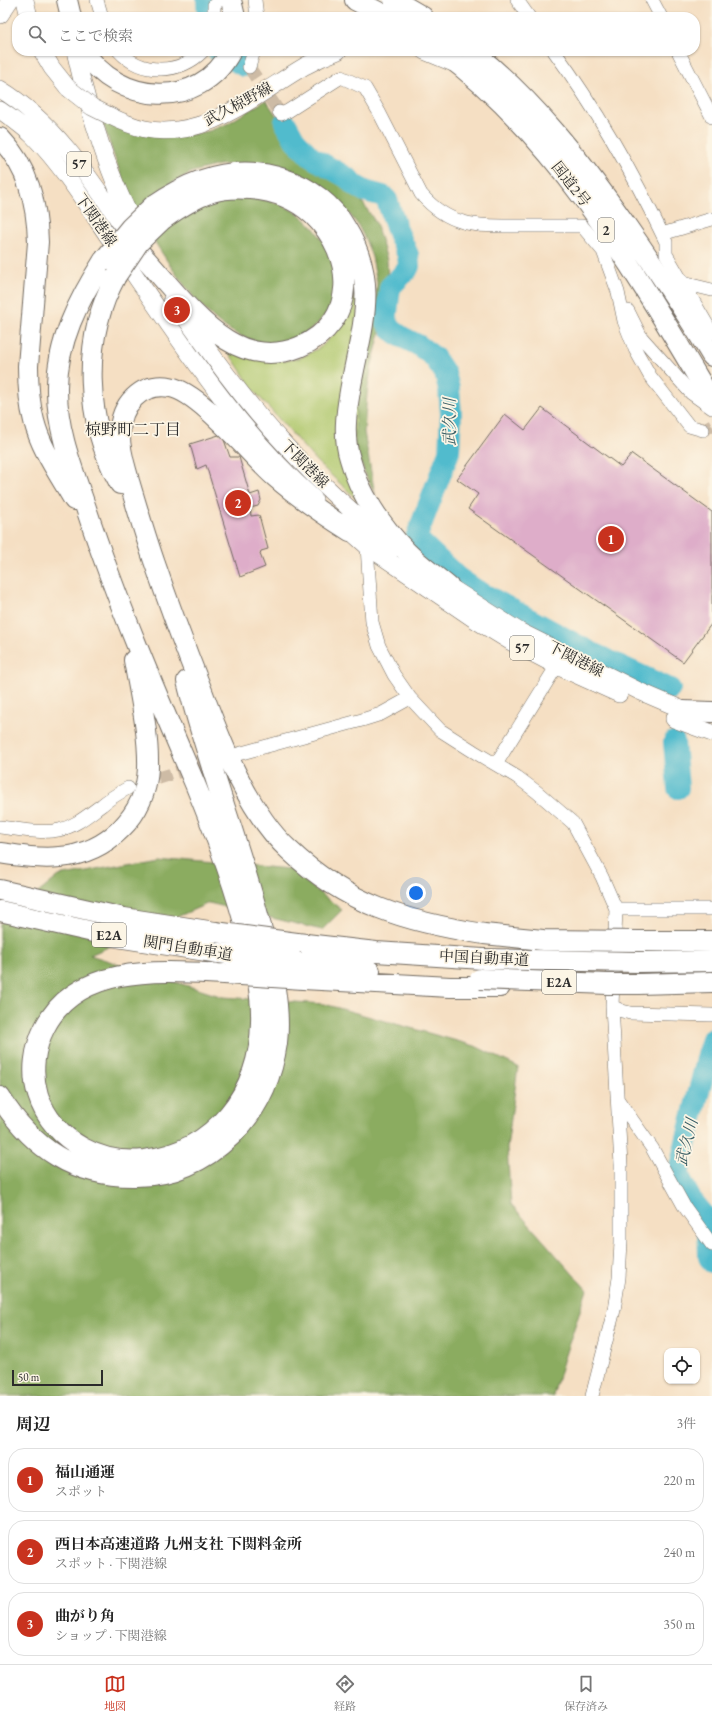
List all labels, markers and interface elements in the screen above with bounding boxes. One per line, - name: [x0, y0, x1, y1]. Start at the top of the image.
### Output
- search box: [12, 12, 700, 56]
- icon: search: [26, 23, 48, 45]
- text: ここで検索: [58, 26, 133, 45]
- street label: 武久椋野線: [200, 78, 275, 130]
- road number: 57: [67, 152, 91, 176]
- street label: 国道2号: [548, 157, 595, 210]
- street label: 下関港線: [71, 190, 121, 250]
- road number: 2: [598, 218, 614, 242]
- pin: 3: [164, 295, 190, 325]
- water label: 武久川: [439, 396, 460, 446]
- district label: 椋野町二丁目: [85, 419, 181, 440]
- street label: 下関港線: [277, 436, 333, 492]
- pin: 2: [225, 488, 251, 518]
- pin: 1: [598, 524, 624, 554]
- road number: 57: [510, 636, 534, 660]
- street label: 下関港線: [545, 636, 607, 681]
- your location: [406, 883, 426, 903]
- road number: E2A: [92, 923, 126, 947]
- street label: 関門自動車道: [142, 931, 234, 964]
- street label: 中国自動車道: [439, 946, 529, 969]
- road number: E2A: [542, 970, 576, 994]
- water label: 武久川: [670, 1114, 703, 1168]
- map controls: [664, 1348, 700, 1384]
- button: locate: [664, 1348, 700, 1384]
- scale bar: [12, 1368, 103, 1387]
- text: 50 m: [18, 1370, 39, 1384]
- text: 周辺: [16, 1413, 50, 1435]
- text: 3件: [677, 1415, 696, 1432]
- text: 福山通運: [55, 1462, 115, 1481]
- text: 1: [27, 1472, 33, 1489]
- text: 220 m: [664, 1472, 695, 1489]
- text: スポット: [55, 1483, 107, 1500]
- text: 西日本高速道路 九州支社 下関料金所: [55, 1534, 302, 1553]
- text: 2: [27, 1544, 33, 1561]
- text: 240 m: [664, 1544, 695, 1561]
- text: スポット · 下関港線: [55, 1555, 167, 1572]
- text: 曲がり角: [55, 1606, 115, 1625]
- text: 3: [27, 1616, 33, 1633]
- text: 350 m: [664, 1616, 695, 1633]
- text: ショップ · 下関港線: [55, 1627, 167, 1644]
- tab: 地図: [104, 1673, 126, 1713]
- tab: 経路: [334, 1673, 356, 1713]
- tab: 保存済み: [564, 1673, 608, 1713]

